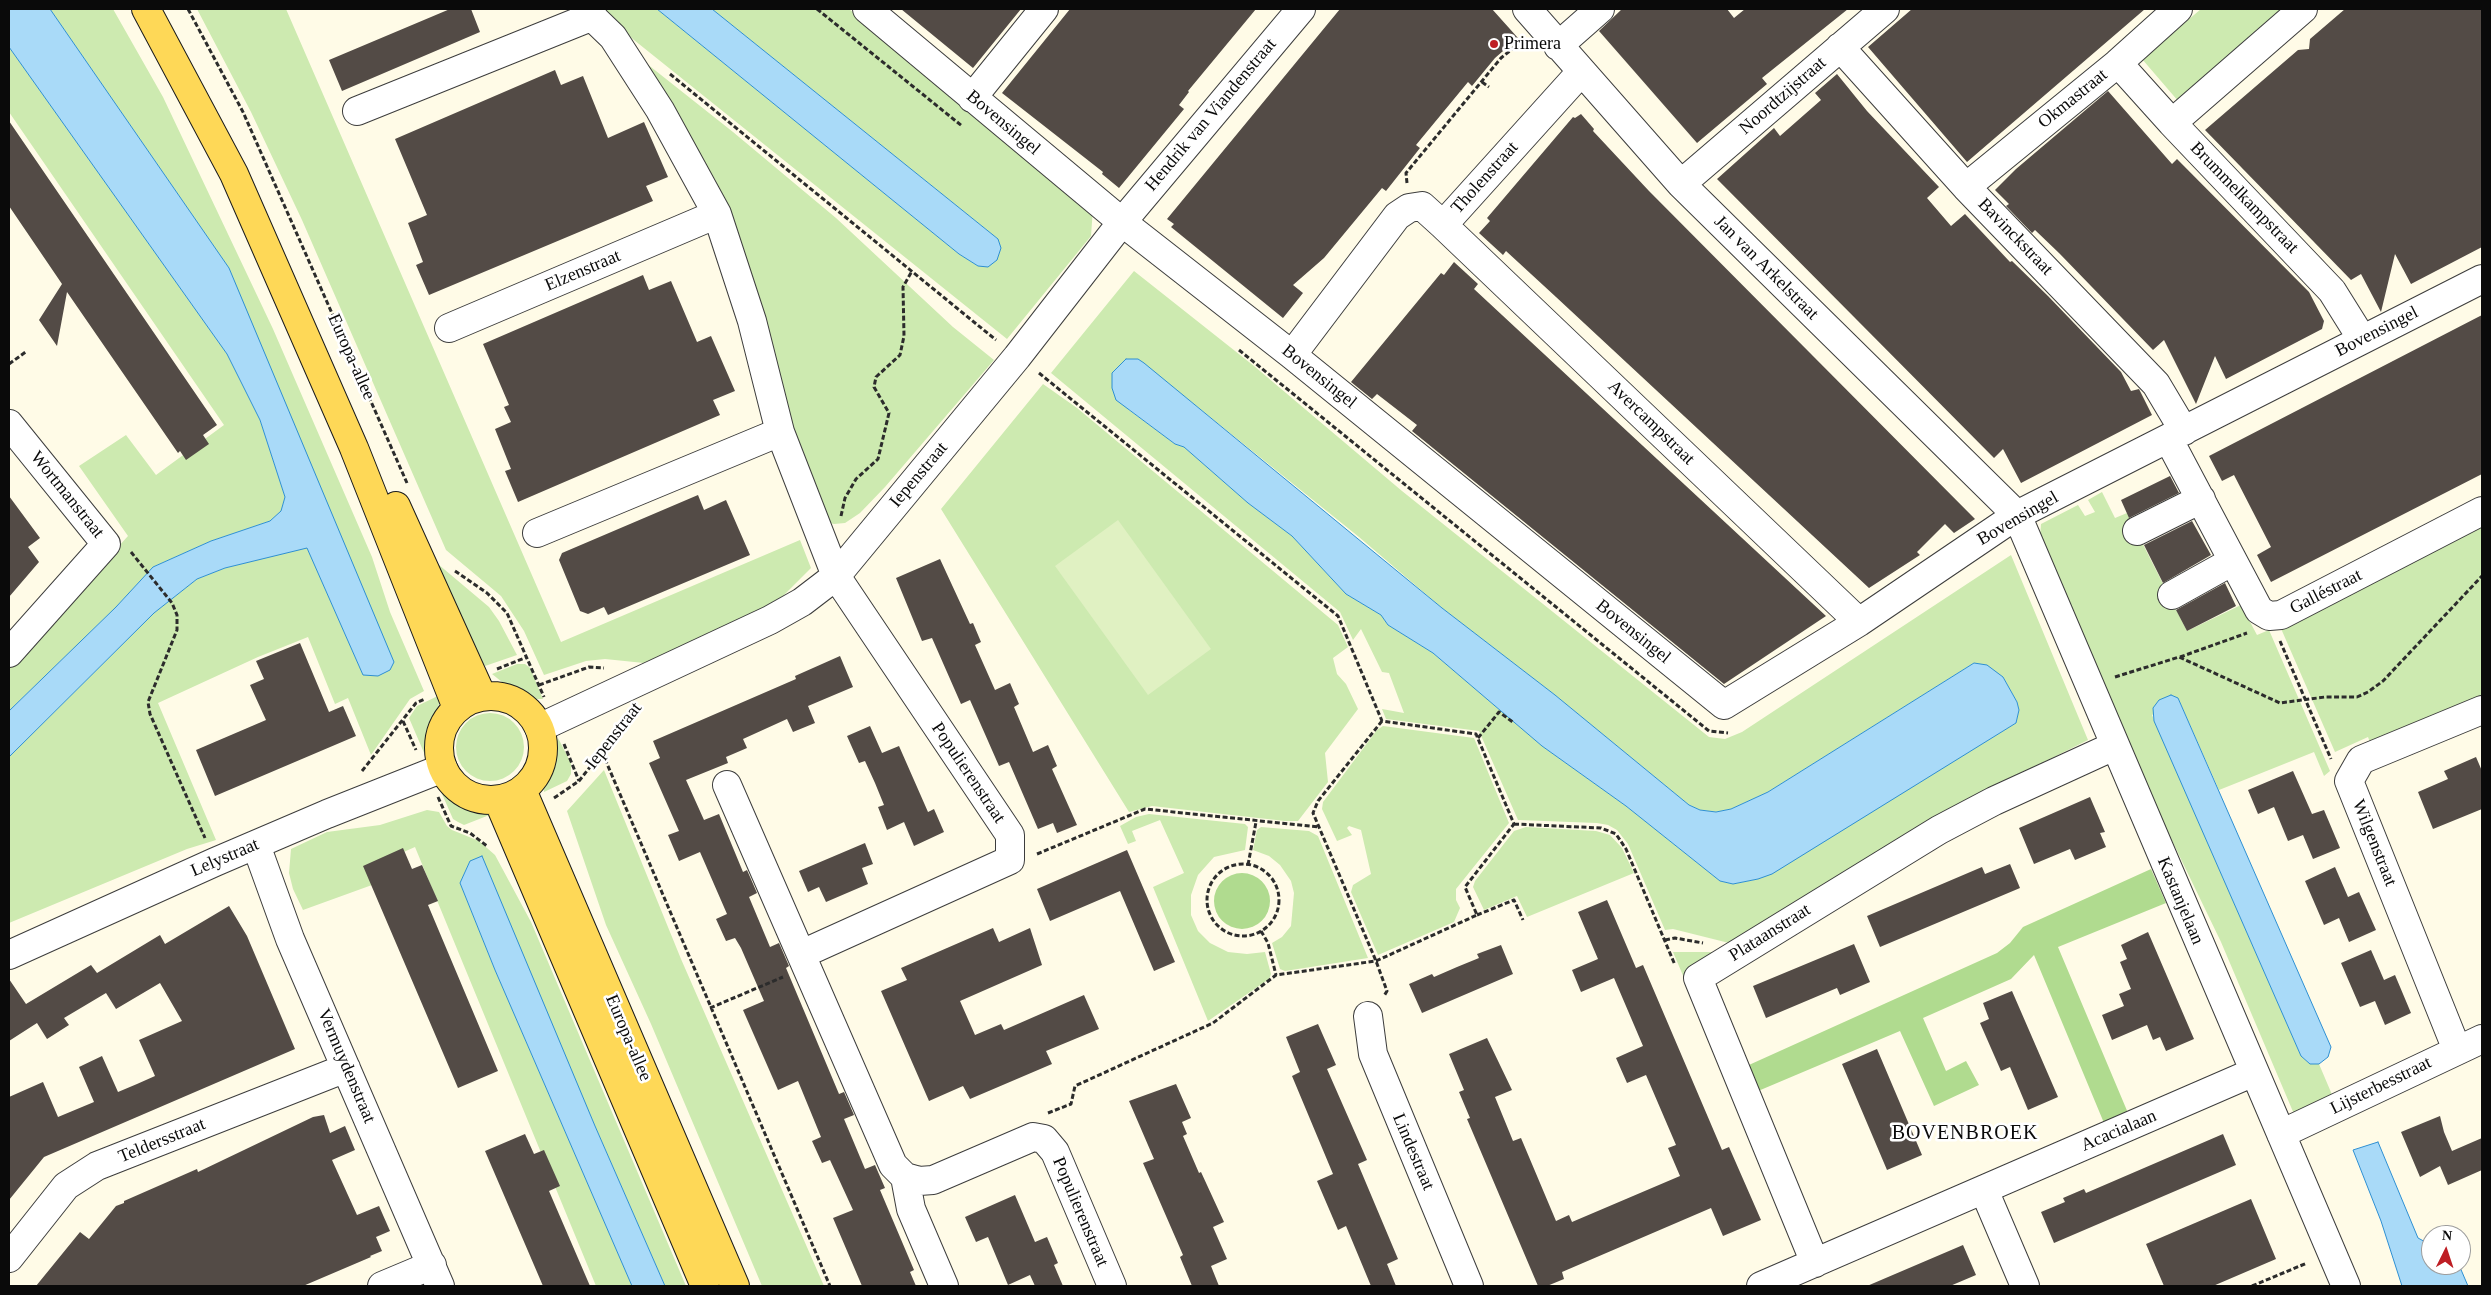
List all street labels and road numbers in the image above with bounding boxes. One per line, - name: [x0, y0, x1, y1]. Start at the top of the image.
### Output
- street label: Hendrik van Viandenstraat: [1141, 34, 1281, 196]
- street label: Noordtzijstraat: [1735, 52, 1831, 140]
- street label: Okmastraat: [2034, 64, 2112, 134]
- street label: Bovensingel: [962, 86, 1044, 160]
- street label: Tholenstraat: [1447, 137, 1523, 219]
- street label: Brummelkampstraat: [2185, 138, 2303, 258]
- street label: Bavinckstraat: [1973, 194, 2057, 280]
- street label: Jan van Arkelstraat: [1709, 211, 1823, 325]
- street label: Elzenstraat: [542, 245, 624, 297]
- street label: Bovensingel: [2332, 302, 2422, 362]
- street label: Europa-allee: [322, 311, 380, 403]
- street label: Bovensingel: [1277, 340, 1361, 414]
- street label: Avercampstraat: [1603, 376, 1699, 470]
- street label: Iepenstraat: [885, 438, 953, 512]
- street label: Wortmanstraat: [25, 447, 109, 543]
- street label: Bovensingel: [1974, 487, 2062, 551]
- street label: Galléstraat: [2286, 565, 2366, 619]
- street label: Bovensingel: [1591, 595, 1675, 669]
- street label: Iepenstraat: [581, 698, 647, 774]
- street label: Populierenstraat: [926, 718, 1010, 828]
- street label: Wilgenstraat: [2347, 797, 2401, 889]
- street label: Lelystraat: [188, 834, 262, 882]
- street label: Kastanjelaan: [2152, 854, 2208, 948]
- street label: Plataanstraat: [1725, 899, 1815, 967]
- street label: Europa-allee: [600, 991, 656, 1085]
- street label: Vermuydenstraat: [312, 1006, 380, 1126]
- street label: Lijsterbesstraat: [2327, 1052, 2435, 1120]
- street label: Acacialaan: [2078, 1105, 2160, 1157]
- street label: Lindestraat: [1387, 1111, 1439, 1193]
- street label: Teldersstraat: [115, 1114, 209, 1168]
- street label: Populierenstraat: [1047, 1154, 1113, 1270]

